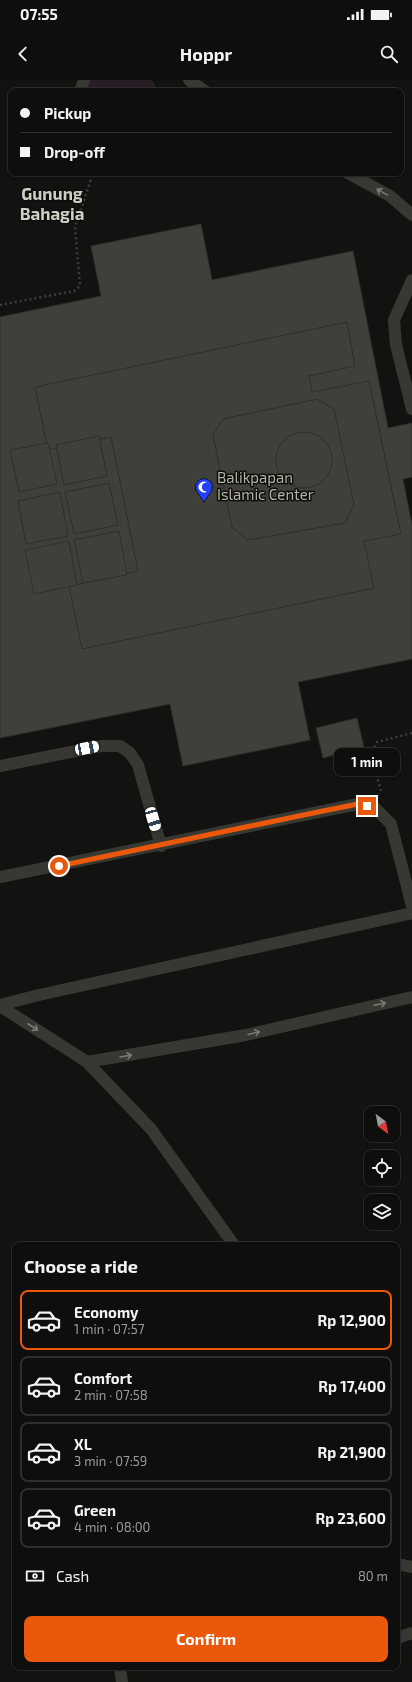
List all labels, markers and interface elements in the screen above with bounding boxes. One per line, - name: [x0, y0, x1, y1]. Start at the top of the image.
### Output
- text: 07:55: [20, 5, 58, 23]
- icon: back: [12, 43, 34, 65]
- text: Hoppr: [180, 43, 232, 65]
- icon: search: [378, 43, 400, 65]
- text: Pickup: [44, 104, 91, 122]
- text: Drop-off: [44, 143, 105, 161]
- district label: Gunung Bahagia: [20, 183, 84, 223]
- one-way arrow: [376, 187, 388, 195]
- place label: Balikpapan Islamic Center: [217, 468, 314, 503]
- mosque icon: Balikpapan Islamic Center: [194, 477, 214, 502]
- car: [74, 740, 100, 756]
- callout: 1 min: [334, 748, 400, 776]
- text: 1 min: [351, 754, 383, 770]
- route end: [358, 797, 376, 815]
- car: [144, 806, 162, 832]
- route start: [50, 857, 68, 875]
- one-way arrow: [374, 999, 387, 1007]
- one-way arrow: [27, 1023, 38, 1031]
- one-way arrow: [247, 1029, 260, 1036]
- one-way arrow: [119, 1051, 132, 1059]
- north arrow: [364, 1106, 400, 1142]
- map controls: [364, 1106, 400, 1230]
- button: locate: [364, 1150, 400, 1186]
- button: layers: [364, 1194, 400, 1230]
- text: Choose a ride: [24, 1255, 138, 1277]
- icon: car: [26, 1302, 62, 1338]
- text: Economy: [74, 1303, 139, 1321]
- text: Rp 12,900: [317, 1311, 386, 1329]
- text: 1 min · 07:57: [74, 1321, 144, 1337]
- icon: car: [26, 1368, 62, 1404]
- text: Comfort: [74, 1369, 132, 1387]
- text: Rp 17,400: [318, 1377, 386, 1395]
- text: 2 min · 07:58: [74, 1387, 148, 1403]
- icon: car: [26, 1434, 62, 1470]
- text: XL: [74, 1435, 92, 1453]
- text: Rp 21,900: [317, 1443, 386, 1461]
- text: 3 min · 07:59: [74, 1453, 147, 1469]
- icon: car: [26, 1500, 62, 1536]
- text: Green: [74, 1501, 116, 1519]
- text: Rp 23,600: [315, 1509, 386, 1527]
- text: 4 min · 08:00: [74, 1519, 150, 1535]
- icon: cash: [24, 1565, 46, 1587]
- text: Cash: [56, 1567, 89, 1585]
- text: 80 m: [358, 1568, 388, 1584]
- button: Confirm: [24, 1616, 388, 1662]

